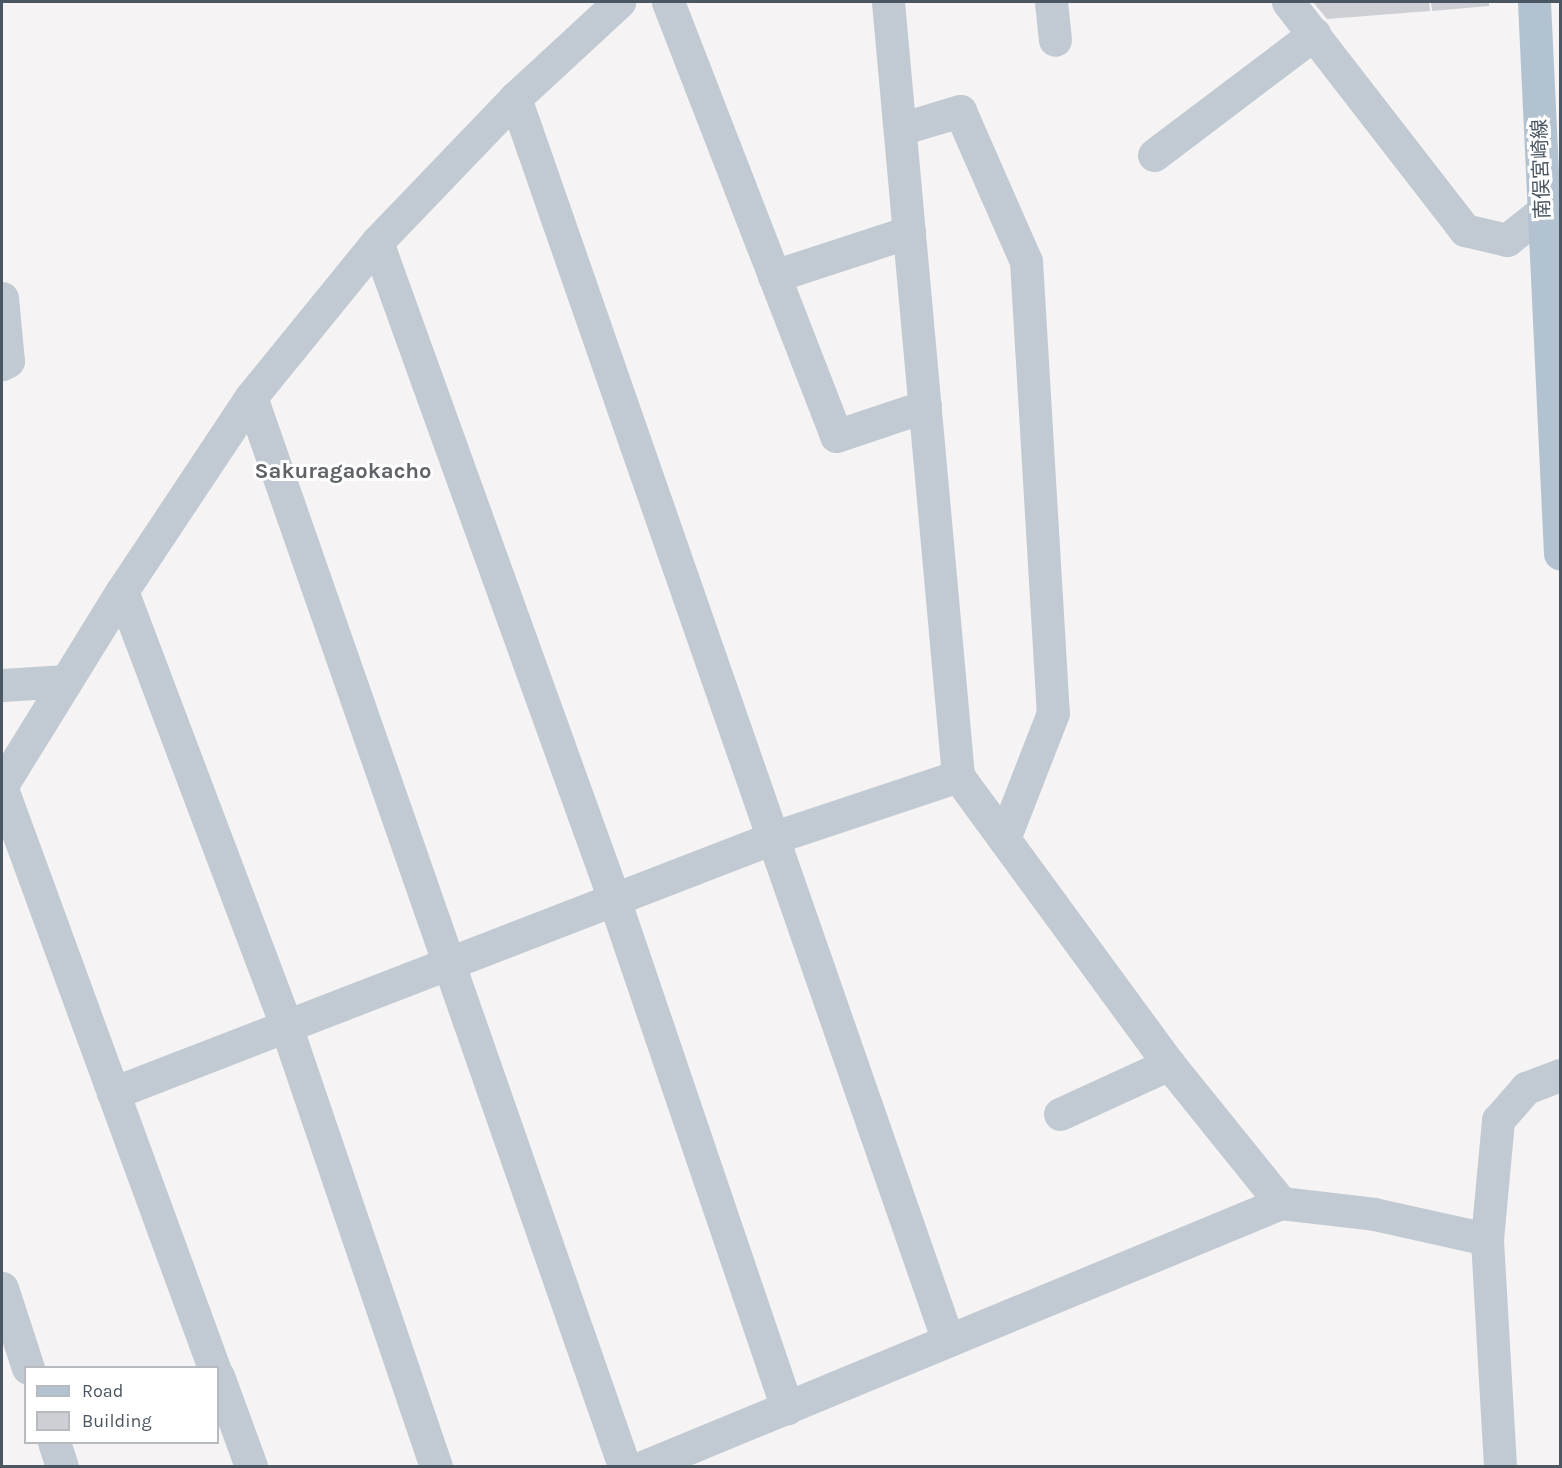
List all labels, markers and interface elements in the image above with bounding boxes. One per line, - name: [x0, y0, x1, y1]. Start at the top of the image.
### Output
- street label: 南俣宮崎線: [1527, 119, 1555, 219]
- district label: Sakuragaokacho: [254, 459, 432, 485]
- legend: [24, 1366, 219, 1444]
- text: Road: [82, 1380, 123, 1402]
- text: Building: [82, 1410, 152, 1432]

